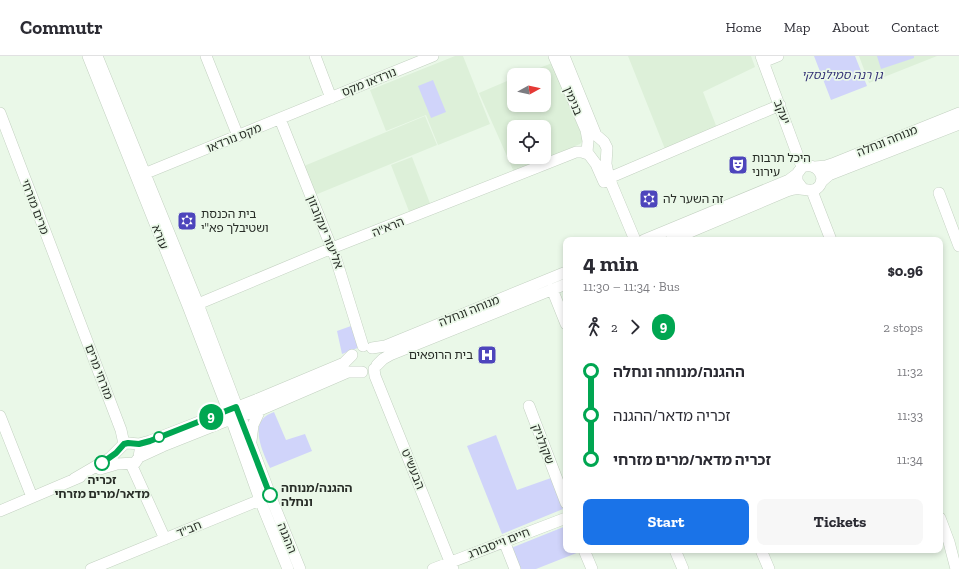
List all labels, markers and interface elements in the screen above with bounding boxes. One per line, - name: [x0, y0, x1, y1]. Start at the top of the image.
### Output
- text: Commutr: [20, 16, 103, 39]
- text: Home: [726, 19, 762, 36]
- text: Map: [784, 19, 810, 36]
- text: About: [832, 19, 869, 36]
- text: Contact: [891, 19, 939, 36]
- street label: נורדאו מקס: [340, 65, 398, 99]
- north arrow: [507, 68, 551, 112]
- map controls: [507, 68, 551, 164]
- park label: גן רנה סמילנסקי: [802, 68, 884, 82]
- street label: בנימין: [561, 84, 585, 118]
- street label: יעקב: [771, 98, 793, 126]
- button: locate: [507, 120, 551, 164]
- street label: מקס נורדאו: [205, 121, 264, 155]
- street label: מנוחה ונחלה: [855, 122, 919, 160]
- place label: היכל תרבות עירוני: [752, 151, 811, 179]
- theatre icon: היכל תרבות עירוני: [727, 154, 749, 176]
- street label: מרים מזרחי: [18, 177, 52, 237]
- synagogue icon: זה השער לה: [638, 188, 660, 210]
- place label: זה השער לה: [663, 192, 723, 206]
- street label: אליעזר יעקובזון: [304, 193, 346, 271]
- place label: בית הכנסת ושטיבלך פא"י: [201, 207, 269, 235]
- synagogue icon: בית הכנסת ושטיבלך פא"י: [176, 210, 198, 232]
- street label: הרא"ה: [370, 214, 406, 240]
- street label: עזרא: [149, 223, 171, 251]
- text: 4 min: [583, 250, 639, 277]
- text: $0.96: [888, 262, 923, 280]
- text: 11:30 – 11:34 · Bus: [583, 279, 680, 294]
- street label: מנוחה ונחלה: [437, 292, 501, 330]
- icon: walk: [583, 316, 605, 338]
- icon: forward: [624, 316, 646, 338]
- text: 9: [660, 318, 667, 335]
- text: 2: [611, 320, 618, 335]
- text: 2 stops: [883, 320, 923, 335]
- street label: מזרחי מרים: [82, 342, 116, 402]
- hospital icon: בית הרופאים: [476, 344, 498, 366]
- place label: בית הרופאים: [409, 348, 473, 362]
- text: ההגנה/מנוחה ונחלה: [613, 363, 745, 381]
- text: 11:32: [897, 364, 923, 379]
- line badge: 9: [198, 404, 224, 430]
- text: זכריה מדאר/ההגנה: [613, 407, 730, 425]
- text: 9: [207, 408, 215, 425]
- text: 11:33: [897, 408, 923, 423]
- street label: שקולניק: [529, 422, 557, 466]
- unlabelled marker: [153, 431, 165, 443]
- street label: הבעש"ט: [399, 447, 427, 491]
- text: זכריה מדאר/מרים מזרחי: [613, 451, 771, 469]
- text: 11:34: [897, 452, 923, 467]
- marker: זכריה מדאר/מרים מזרחי: [94, 455, 110, 471]
- place label: זכריה מדאר/מרים מזרחי: [54, 473, 150, 501]
- place label: ההגנה/מנוחה ונחלה: [281, 481, 353, 509]
- marker: ההגנה/מנוחה ונחלה: [262, 487, 278, 503]
- button: Start: [583, 499, 749, 545]
- button: Tickets: [757, 499, 923, 545]
- street label: חב"ד: [174, 518, 204, 540]
- street label: ההגנה: [275, 521, 299, 555]
- street label: חיים וייסבורג: [466, 525, 532, 561]

